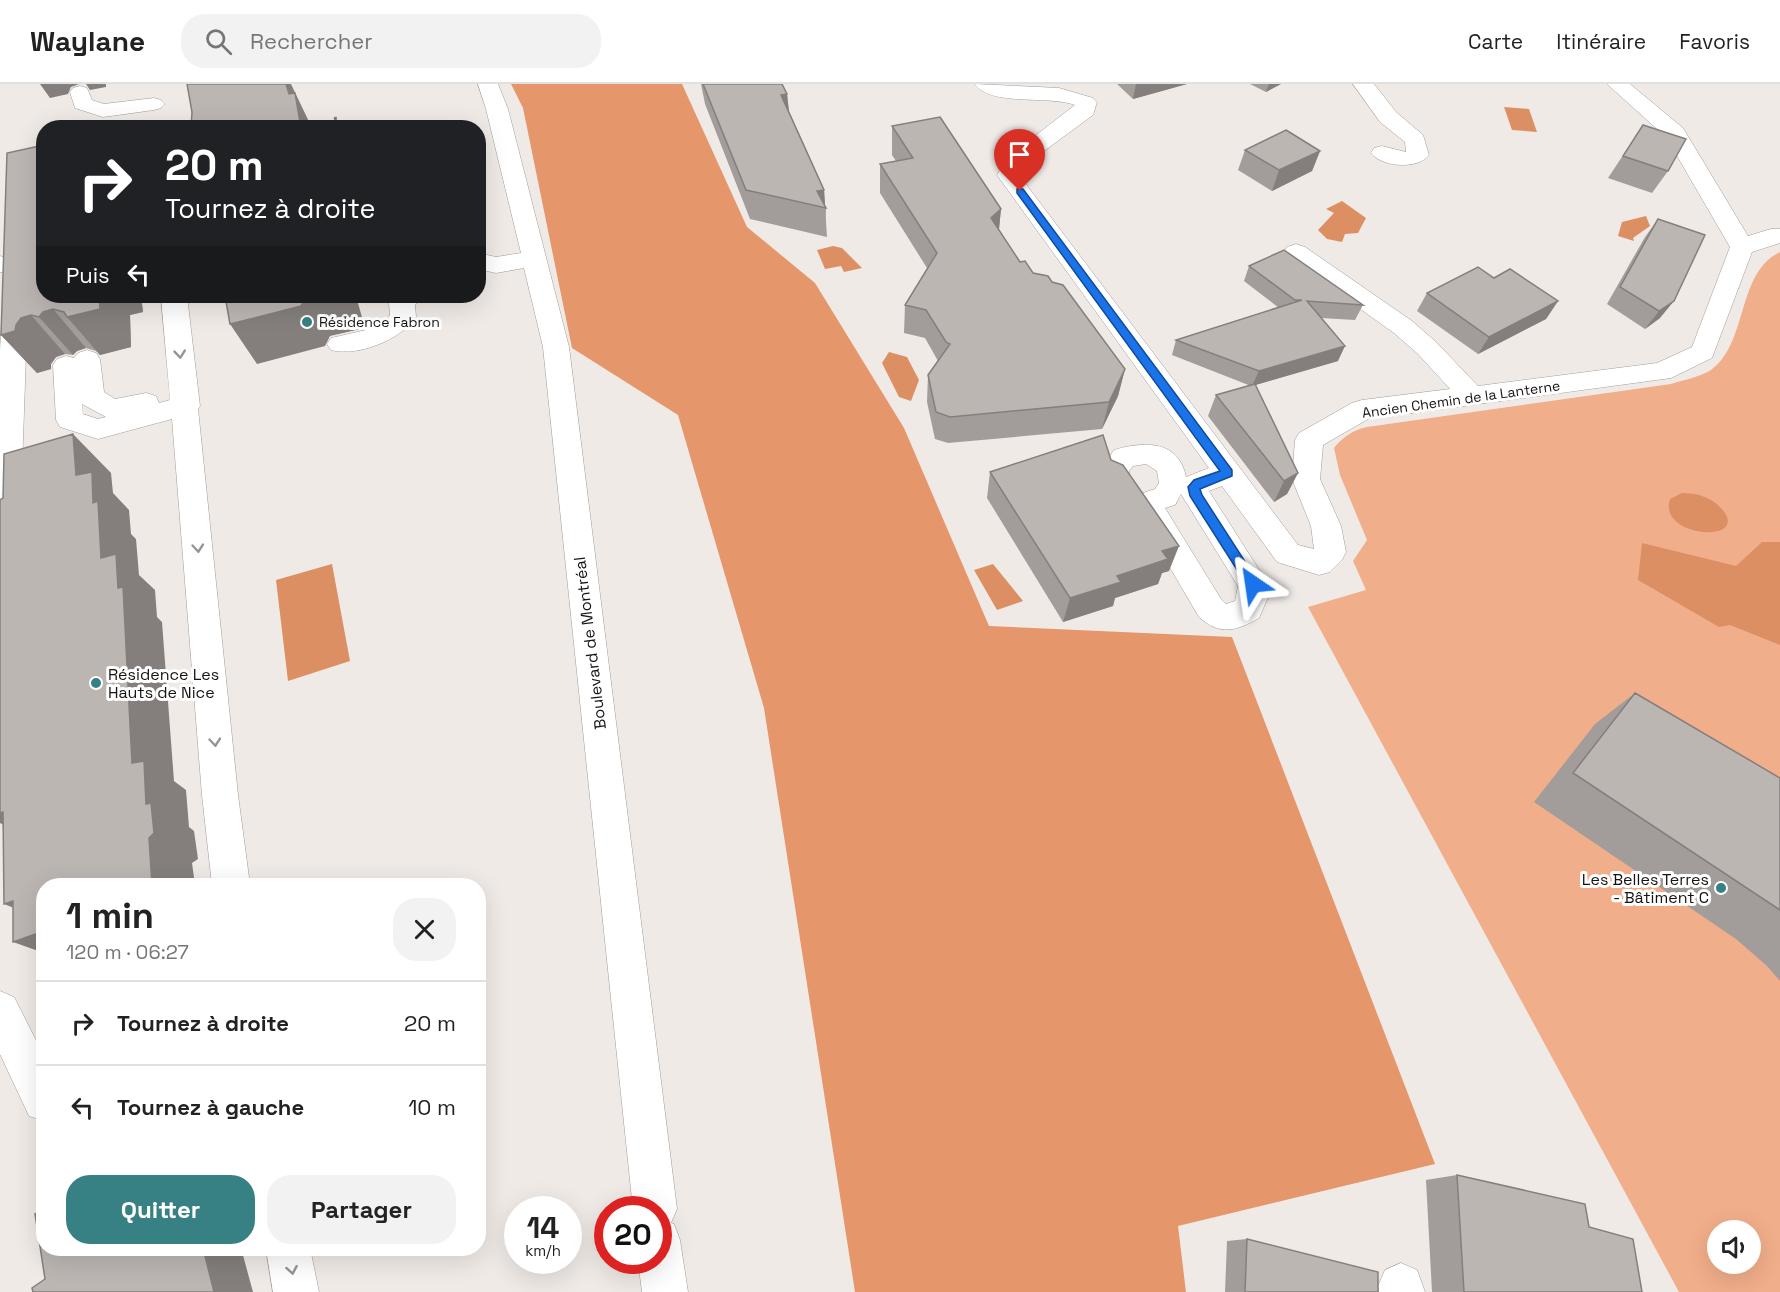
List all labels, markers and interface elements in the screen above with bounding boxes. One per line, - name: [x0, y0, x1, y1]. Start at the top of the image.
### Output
- search box: [181, 14, 601, 68]
- text: Waylane: [30, 23, 145, 59]
- icon: search: [202, 25, 235, 58]
- text: Rechercher: [250, 27, 373, 55]
- text: Carte: [1468, 28, 1523, 55]
- text: Itinéraire: [1556, 28, 1646, 55]
- text: Favoris: [1679, 28, 1750, 55]
- pin: [994, 129, 1045, 191]
- icon: arrive: [1003, 138, 1036, 171]
- text: 20 m: [165, 139, 264, 192]
- icon: right: [66, 144, 144, 222]
- text: Tournez à droite: [165, 191, 375, 226]
- icon: left: [122, 258, 155, 291]
- text: Puis: [66, 261, 110, 289]
- place label: Résidence Fabron: [319, 313, 440, 331]
- marker: Résidence Fabron: [300, 315, 314, 329]
- one-way arrow: [174, 349, 186, 358]
- street label: Ancien Chemin de la Lanterne: [1361, 376, 1561, 422]
- one-way arrow: [191, 543, 204, 552]
- position arrow: [1221, 552, 1285, 616]
- street label: Boulevard de Montréal: [569, 555, 611, 731]
- place label: Résidence Les Hauts de Nice: [108, 664, 219, 703]
- marker: Résidence Les Hauts de Nice: [89, 676, 103, 690]
- one-way arrow: [208, 738, 221, 747]
- place label: Les Belles Terres - Bâtiment C: [1582, 869, 1709, 908]
- marker: Les Belles Terres - Bâtiment C: [1714, 881, 1728, 895]
- text: 1 min: [66, 893, 154, 939]
- button: close: [393, 898, 456, 961]
- text: 120 m · 06:27: [66, 939, 189, 965]
- icon: right: [66, 1007, 99, 1040]
- text: Tournez à droite: [117, 1009, 289, 1037]
- text: 20 m: [404, 1009, 456, 1037]
- icon: left: [66, 1091, 99, 1124]
- text: Tournez à gauche: [117, 1093, 304, 1121]
- text: 10 m: [408, 1093, 456, 1121]
- button: Quitter: [66, 1175, 255, 1244]
- button: Partager: [267, 1175, 456, 1244]
- speed limit sign: 20: [594, 1196, 672, 1274]
- text: 14: [527, 1208, 559, 1247]
- map controls: [1707, 1220, 1761, 1274]
- button: sound: [1707, 1220, 1761, 1274]
- text: km/h: [525, 1241, 561, 1260]
- one-way arrow: [285, 1265, 298, 1275]

